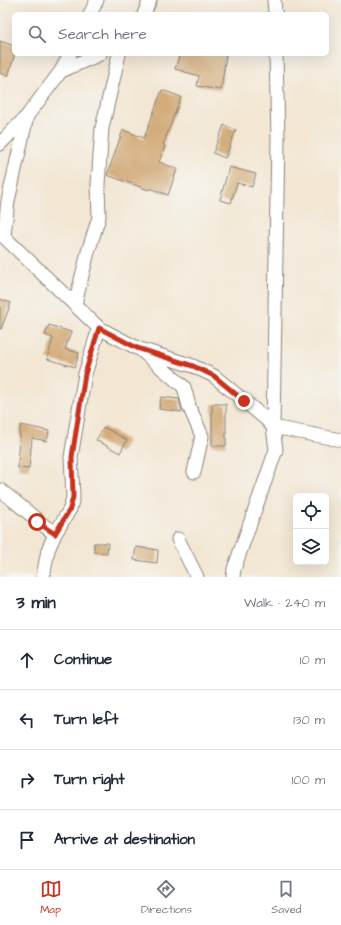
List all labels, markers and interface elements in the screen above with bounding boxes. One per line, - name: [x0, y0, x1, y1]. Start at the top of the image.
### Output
- search box: [12, 12, 329, 56]
- icon: search: [26, 23, 48, 45]
- text: Search here: [58, 24, 147, 45]
- route end: [235, 392, 253, 410]
- map controls: [293, 493, 329, 565]
- button: locate: [293, 493, 329, 529]
- route start: [28, 513, 46, 531]
- button: layers: [293, 529, 329, 565]
- text: 3 min: [16, 591, 56, 615]
- text: Walk · 240 m: [244, 594, 325, 612]
- icon: ahead: [16, 649, 38, 671]
- text: Continue: [54, 649, 112, 670]
- text: 10 m: [300, 651, 325, 669]
- icon: left: [16, 709, 38, 731]
- text: Turn left: [54, 709, 118, 730]
- text: 130 m: [293, 711, 325, 729]
- icon: right: [16, 769, 38, 791]
- text: Turn right: [54, 769, 125, 790]
- text: 100 m: [292, 771, 325, 789]
- icon: arrive: [16, 829, 38, 851]
- text: Arrive at destination: [54, 829, 195, 850]
- tab: Map: [40, 878, 62, 917]
- tab: Directions: [141, 878, 192, 917]
- tab: Saved: [271, 878, 301, 917]

